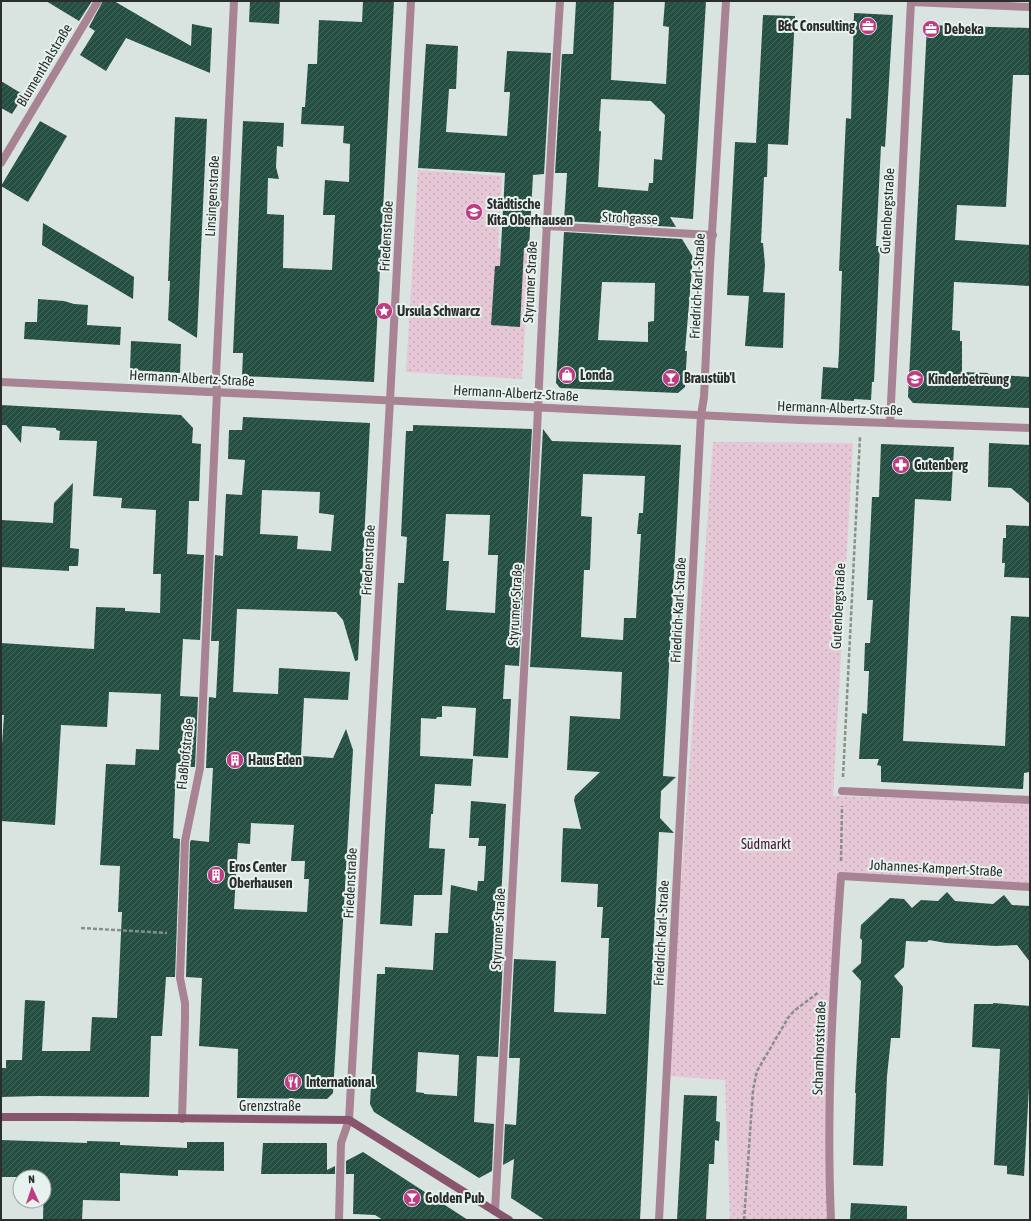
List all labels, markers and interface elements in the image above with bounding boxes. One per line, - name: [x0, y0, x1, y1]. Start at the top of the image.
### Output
- office icon: B&C Consulting: [858, 16, 878, 36]
- place label: B&C Consulting: [778, 18, 856, 34]
- office icon: Debeka: [921, 19, 941, 39]
- street label: Blumenthalstraße: [13, 21, 75, 109]
- place label: Debeka: [944, 21, 984, 37]
- street label: Linsingenstraße: [202, 155, 222, 237]
- street label: Gutenbergstraße: [877, 168, 897, 254]
- place label: Städtische Kita Oberhausen: [487, 196, 573, 228]
- street label: Friedenstraße: [376, 200, 396, 272]
- school or university icon: Städtische Kita Oberhausen: [464, 202, 484, 222]
- street label: Strohgasse: [602, 209, 658, 227]
- street label: Friedrich-Karl-Straße: [686, 233, 708, 339]
- street label: Styrumer Straße: [520, 241, 540, 323]
- place icon: Ursula Schwarcz: [374, 301, 394, 321]
- place label: Ursula Schwarcz: [397, 303, 480, 319]
- shop icon: Londa: [557, 365, 577, 385]
- street label: Hermann-Albertz-Straße: [129, 367, 255, 389]
- place label: Londa: [580, 367, 612, 383]
- bar icon: Braustüb'l: [661, 368, 681, 388]
- school or university icon: Kinderbetreung: [905, 369, 925, 389]
- place label: Braustüb'l: [684, 370, 736, 386]
- place label: Kinderbetreung: [928, 371, 1010, 387]
- street label: Hermann-Albertz-Straße: [453, 382, 579, 404]
- street label: Hermann-Albertz-Straße: [777, 398, 903, 418]
- pharmacy icon: Gutenberg: [891, 455, 911, 475]
- place label: Gutenberg: [914, 457, 969, 473]
- street label: Friedenstraße: [358, 524, 378, 596]
- street label: Friedrich-Karl-Straße: [667, 557, 689, 663]
- street label: Gutenbergstraße: [828, 563, 848, 649]
- street label: Styrumer Straße: [505, 564, 525, 646]
- street label: Flaßhofstraße: [173, 717, 197, 791]
- building icon: Haus Eden: [225, 750, 245, 770]
- place label: Haus Eden: [248, 752, 302, 768]
- park label: Südmarkt: [741, 836, 791, 852]
- street label: Friedenstraße: [340, 847, 360, 919]
- street label: Johannes-Kampert-Straße: [869, 857, 1003, 879]
- place label: Eros Center Oberhausen: [229, 859, 293, 891]
- building icon: Eros Center Oberhausen: [206, 865, 226, 885]
- street label: Friedrich-Karl-Straße: [650, 880, 672, 986]
- street label: Styrumer Straße: [488, 888, 508, 970]
- street label: Scharnhorststraße: [809, 1001, 829, 1095]
- restaurant icon: International: [283, 1072, 303, 1092]
- place label: International: [306, 1074, 375, 1090]
- street label: Grenzstraße: [239, 1098, 301, 1114]
- north arrow: [12, 1169, 52, 1209]
- text: N: [28, 1173, 35, 1185]
- bar icon: Golden Pub: [402, 1188, 422, 1208]
- place label: Golden Pub: [425, 1190, 485, 1206]

